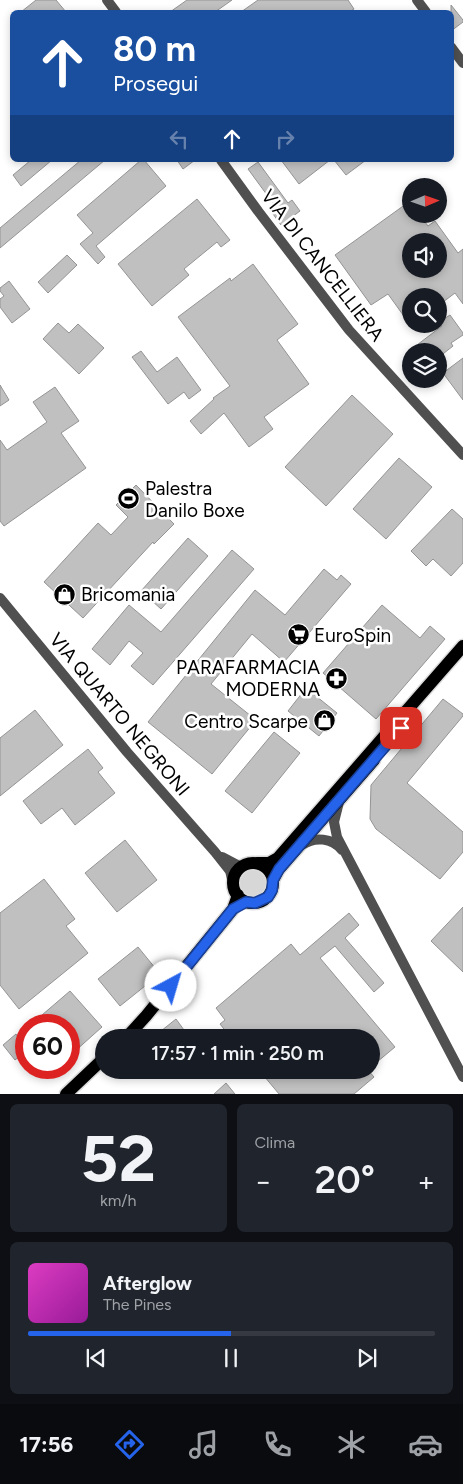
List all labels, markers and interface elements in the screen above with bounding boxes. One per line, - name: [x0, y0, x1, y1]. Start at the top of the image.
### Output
- text: 80 m: [113, 28, 196, 70]
- icon: ahead: [30, 30, 95, 95]
- text: Prosegui: [113, 70, 198, 97]
- icon: left: [165, 125, 193, 153]
- icon: ahead: [218, 125, 246, 153]
- icon: right: [271, 125, 299, 153]
- north arrow: [402, 178, 448, 222]
- map controls: [402, 178, 447, 388]
- street label: VIA DI CANCELLIERA: [256, 185, 389, 346]
- button: sound: [402, 233, 447, 278]
- button: search: [402, 288, 447, 333]
- button: layers: [402, 343, 447, 388]
- place label: Palestra Danilo Boxe: [145, 477, 245, 522]
- sports icon: Palestra Danilo Boxe: [117, 487, 141, 511]
- shop icon: Bricomania: [53, 582, 77, 606]
- place label: Bricomania: [81, 583, 175, 606]
- supermarket icon: EuroSpin: [286, 623, 310, 647]
- place label: EuroSpin: [314, 624, 391, 647]
- street label: VIA QUARTO NEGRONI: [45, 628, 195, 800]
- place label: PARAFARMACIA MODERNA: [176, 656, 320, 701]
- pharmacy icon: PARAFARMACIA MODERNA: [324, 666, 348, 690]
- pin: [380, 707, 422, 749]
- shop icon: Centro Scarpe: [312, 709, 336, 733]
- place label: Centro Scarpe: [184, 710, 308, 733]
- icon: arrive: [387, 714, 415, 742]
- position arrow: [144, 959, 196, 1011]
- speed limit sign: 60: [15, 1014, 80, 1079]
- text: 17:57 · 1 min · 250 m: [151, 1042, 324, 1065]
- text: 52: [81, 1119, 156, 1197]
- text: Clima: [255, 1133, 295, 1152]
- text: 20°: [315, 1157, 375, 1203]
- text: −: [255, 1164, 272, 1198]
- text: +: [418, 1164, 435, 1198]
- text: km/h: [100, 1191, 137, 1210]
- text: Afterglow: [103, 1272, 192, 1295]
- text: The Pines: [103, 1295, 172, 1314]
- icon: previous: [82, 1344, 110, 1372]
- icon: pause: [217, 1344, 245, 1372]
- icon: next: [353, 1344, 381, 1372]
- icon: directions: [112, 1427, 147, 1462]
- icon: music: [186, 1427, 221, 1462]
- icon: phone: [260, 1427, 295, 1462]
- icon: climate: [334, 1427, 369, 1462]
- icon: car: [408, 1427, 443, 1462]
- text: 17:56: [20, 1431, 73, 1458]

